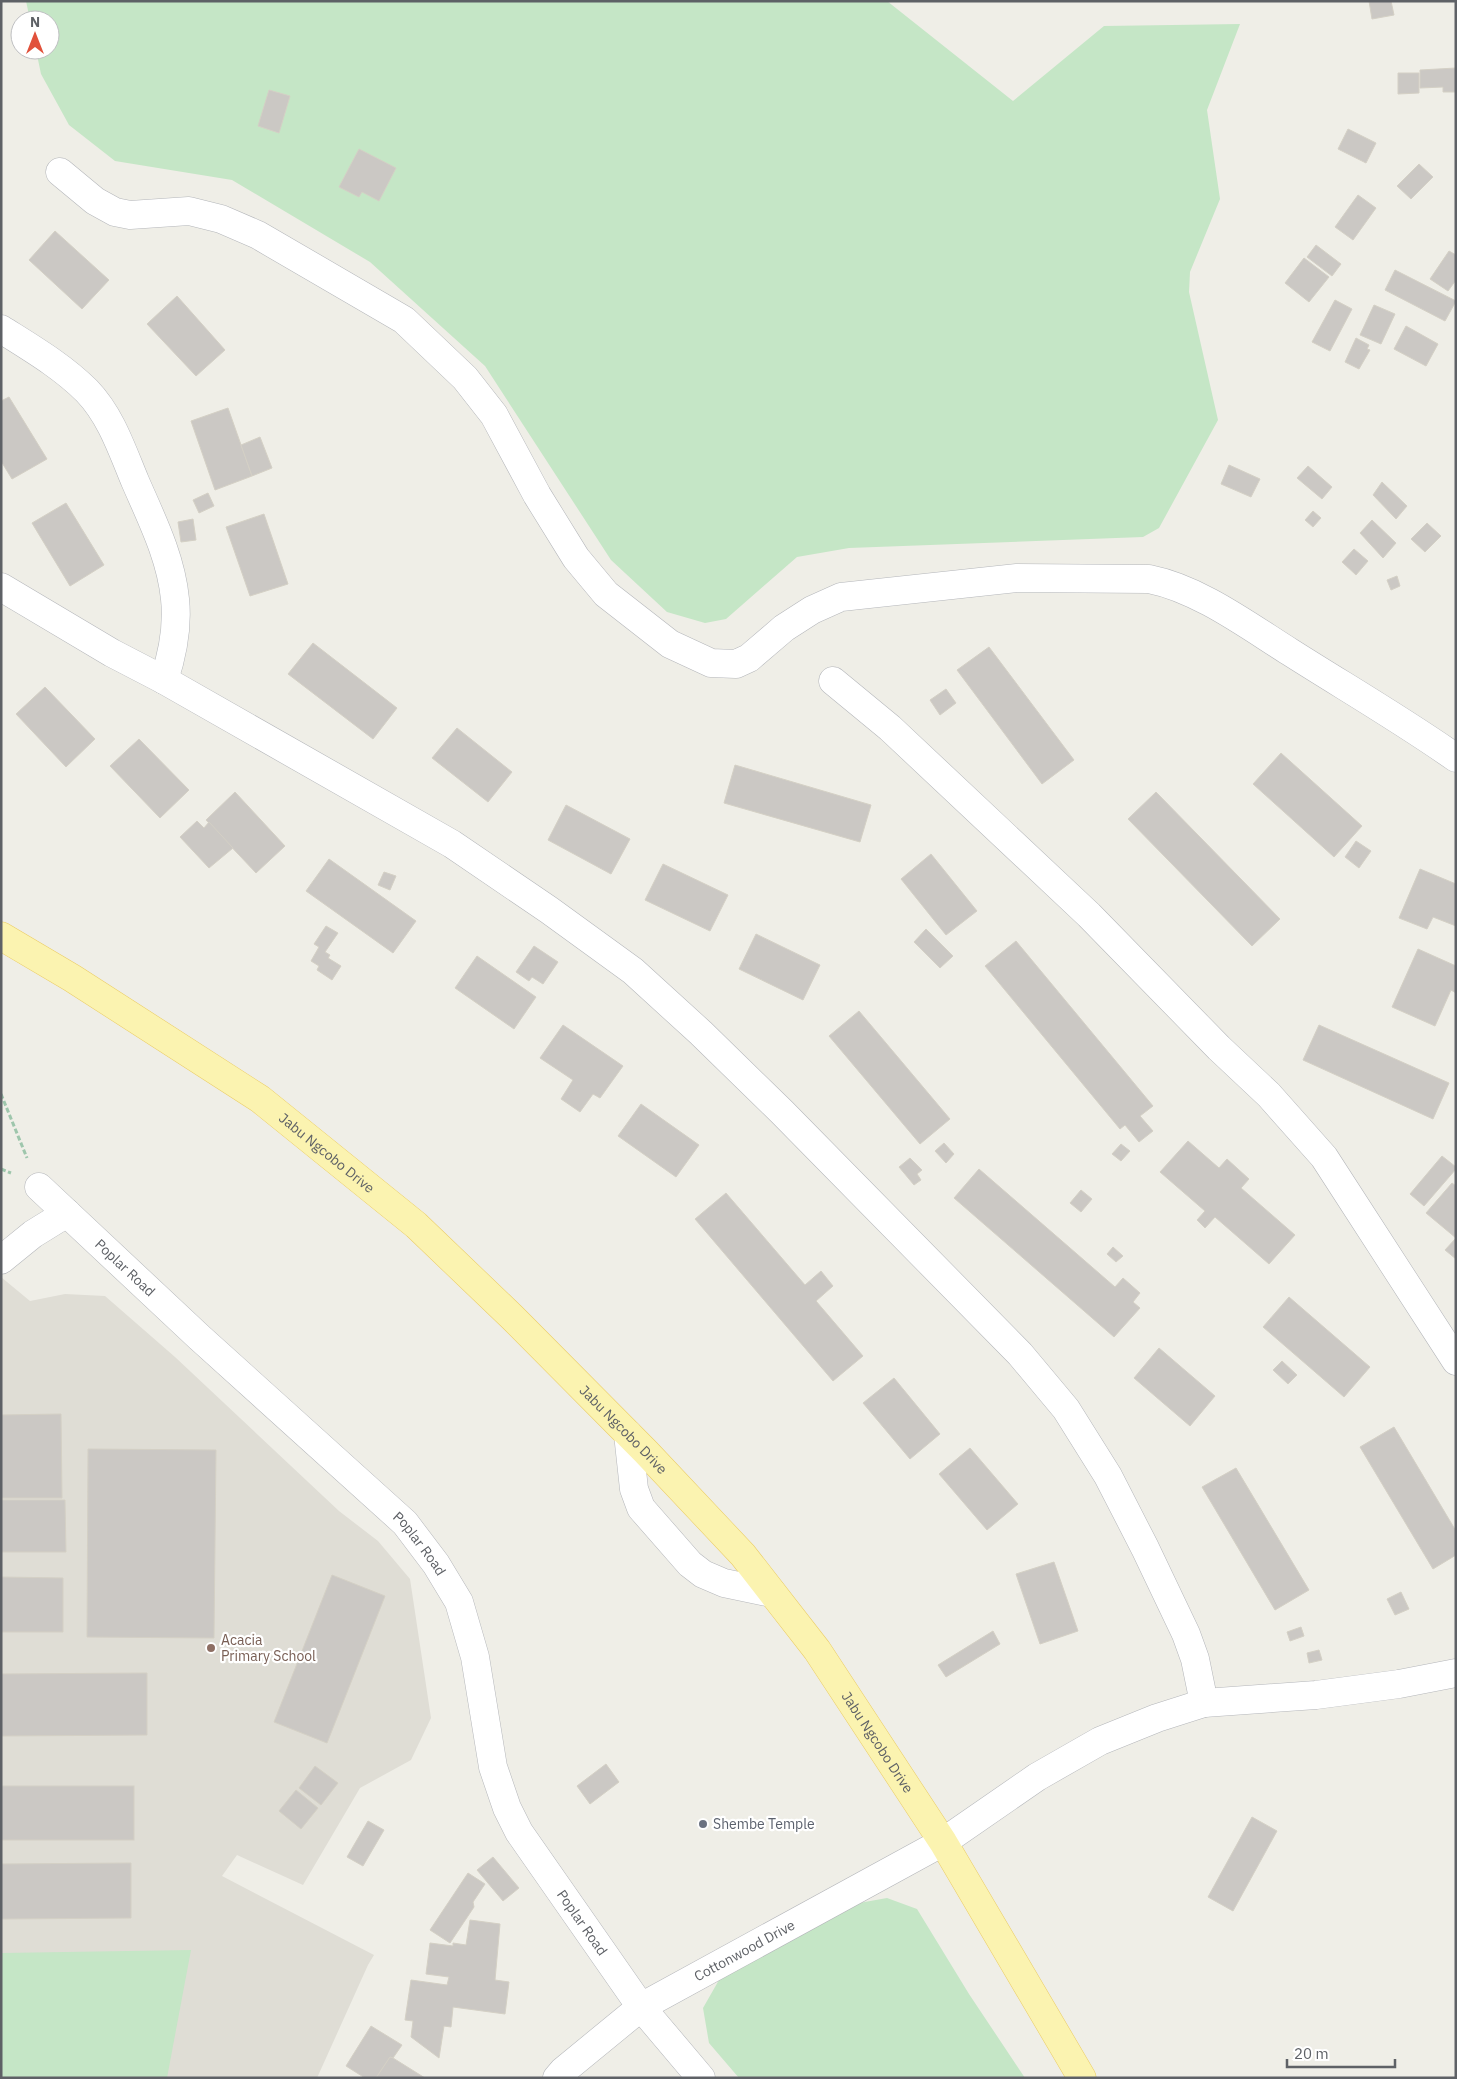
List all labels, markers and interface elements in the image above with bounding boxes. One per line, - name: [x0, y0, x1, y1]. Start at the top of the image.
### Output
- north arrow: [10, 10, 60, 60]
- text: N: [30, 13, 40, 31]
- street label: Jabu Ngcobo Drive: [275, 1109, 379, 1197]
- street label: Poplar Road: [91, 1235, 159, 1300]
- street label: Jabu Ngcobo Drive: [576, 1381, 671, 1478]
- street label: Poplar Road: [389, 1508, 450, 1579]
- place label: Acacia Primary School: [221, 1631, 316, 1665]
- marker: Acacia Primary School: [205, 1642, 217, 1654]
- street label: Jabu Ngcobo Drive: [838, 1688, 918, 1797]
- place label: Shembe Temple: [713, 1815, 815, 1833]
- marker: Shembe Temple: [697, 1818, 709, 1830]
- street label: Poplar Road: [553, 1886, 611, 1959]
- street label: Cottonwood Drive: [691, 1916, 798, 1985]
- scale bar: [1287, 2036, 1394, 2068]
- text: 20 m: [1294, 2044, 1329, 2063]

